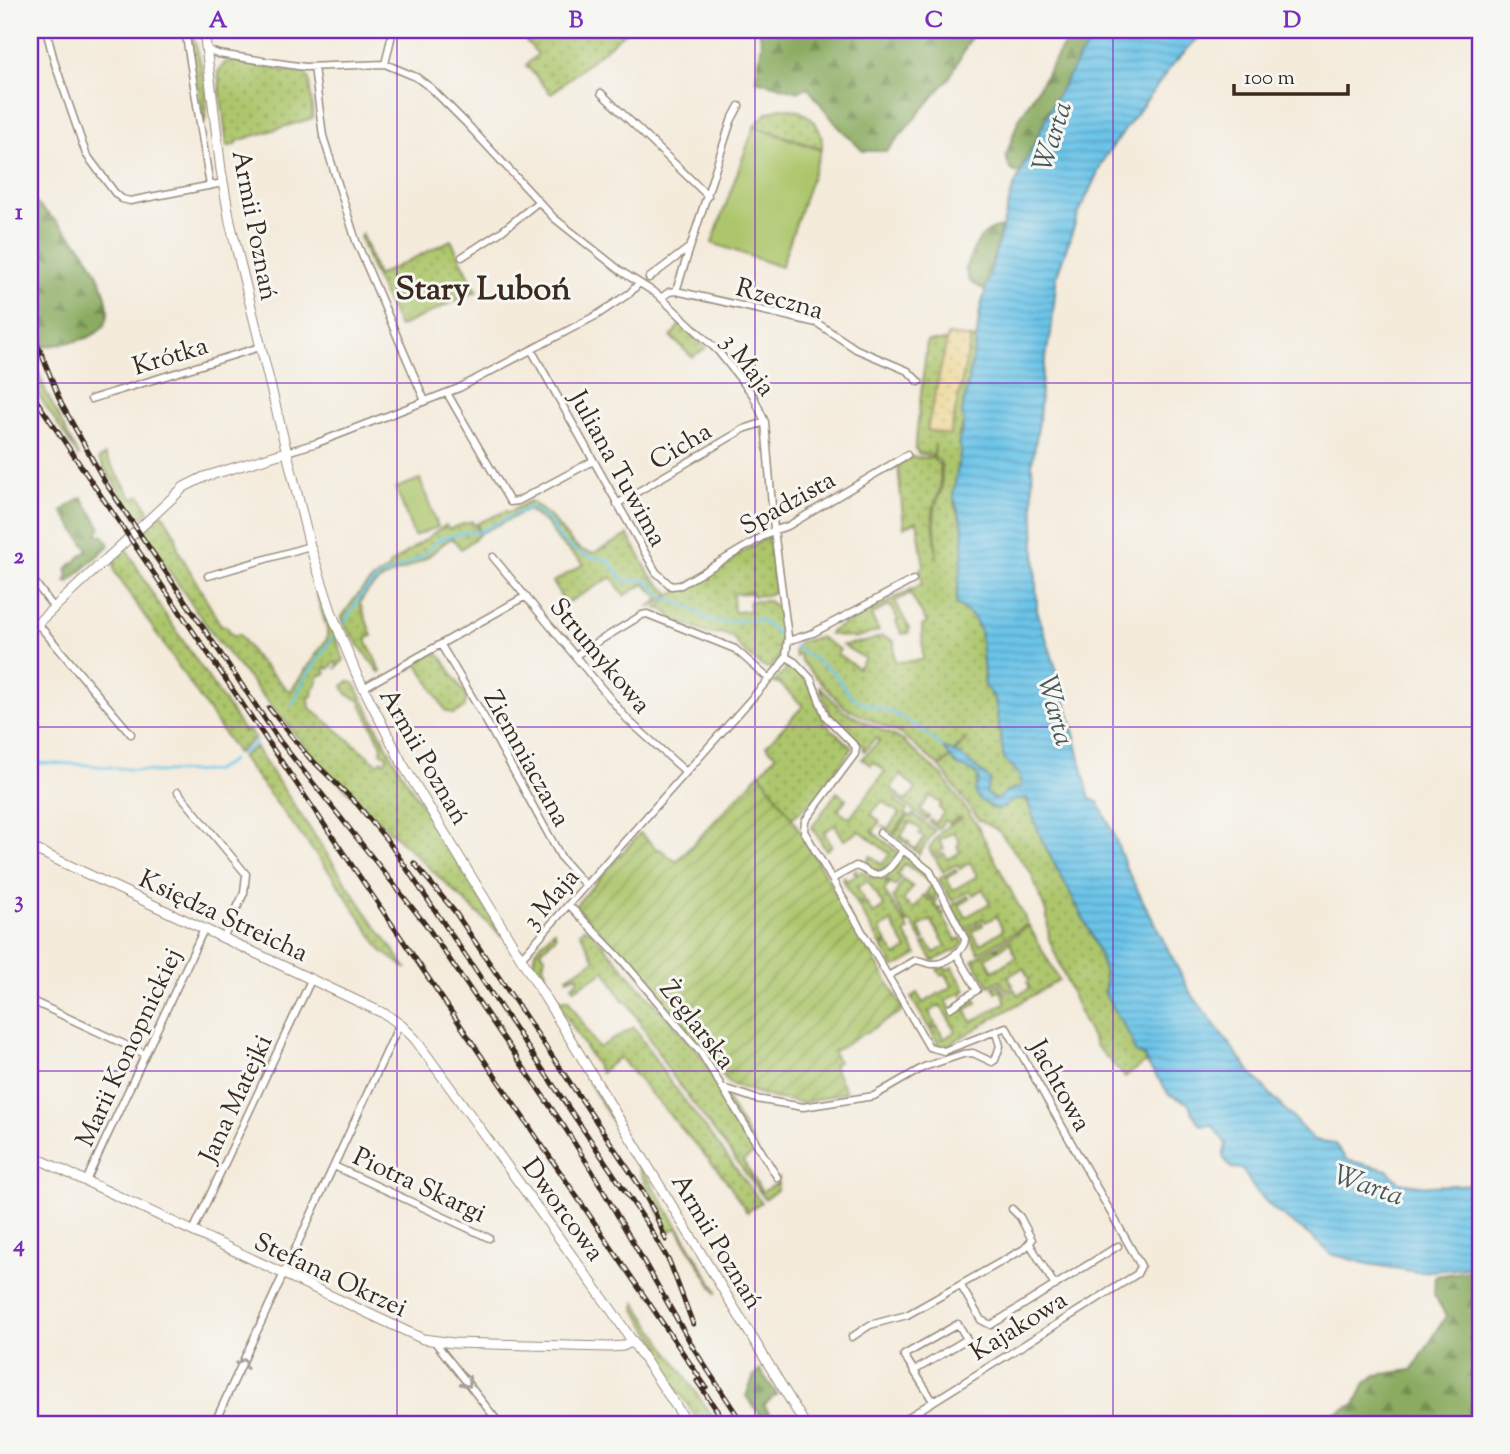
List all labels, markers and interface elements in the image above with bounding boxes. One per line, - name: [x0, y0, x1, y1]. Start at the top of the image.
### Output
- text: A: [209, 5, 228, 38]
- text: B: [569, 5, 584, 38]
- text: C: [925, 5, 943, 38]
- text: D: [1283, 5, 1301, 38]
- scale bar: [1234, 52, 1347, 96]
- text: 100 m: [1244, 64, 1295, 94]
- water label: Warta: [1024, 97, 1084, 177]
- street label: Armii Poznań: [221, 147, 286, 304]
- text: 1: [15, 197, 23, 230]
- district label: Stary Luboń: [395, 267, 571, 315]
- street label: Rzeczna: [731, 270, 827, 331]
- street label: 3 Maja: [711, 326, 783, 405]
- street label: Krótka: [128, 328, 213, 386]
- street label: Juliana Tuwima: [558, 383, 675, 554]
- street label: Cicha: [643, 414, 719, 480]
- street label: Spadzista: [734, 463, 843, 546]
- text: 2: [14, 541, 25, 574]
- street label: Strumykowa: [540, 591, 659, 723]
- water label: Warta: [1025, 671, 1083, 751]
- street label: Armii Poznań: [369, 682, 477, 833]
- street label: Ziemniaczana: [473, 684, 579, 834]
- street label: 3 Maja: [515, 861, 589, 939]
- street label: Księdza Streicha: [132, 862, 314, 973]
- text: 3: [14, 885, 24, 918]
- street label: Marii Konopnickiej: [68, 942, 193, 1154]
- street label: Żeglarska: [649, 973, 743, 1078]
- street label: Jana Matejki: [191, 1029, 283, 1171]
- street label: Jachtowa: [1018, 1032, 1099, 1139]
- street label: Piotra Skargi: [346, 1139, 492, 1233]
- street label: Dworcowa: [512, 1151, 612, 1270]
- water label: Warta: [1328, 1156, 1408, 1217]
- street label: Armii Poznań: [661, 1167, 771, 1317]
- street label: Stefana Okrzei: [247, 1225, 413, 1328]
- text: 4: [12, 1229, 25, 1262]
- street label: Kajakowa: [964, 1283, 1075, 1372]
- one-way arrow: [235, 1357, 249, 1370]
- one-way arrow: [459, 1375, 472, 1387]

